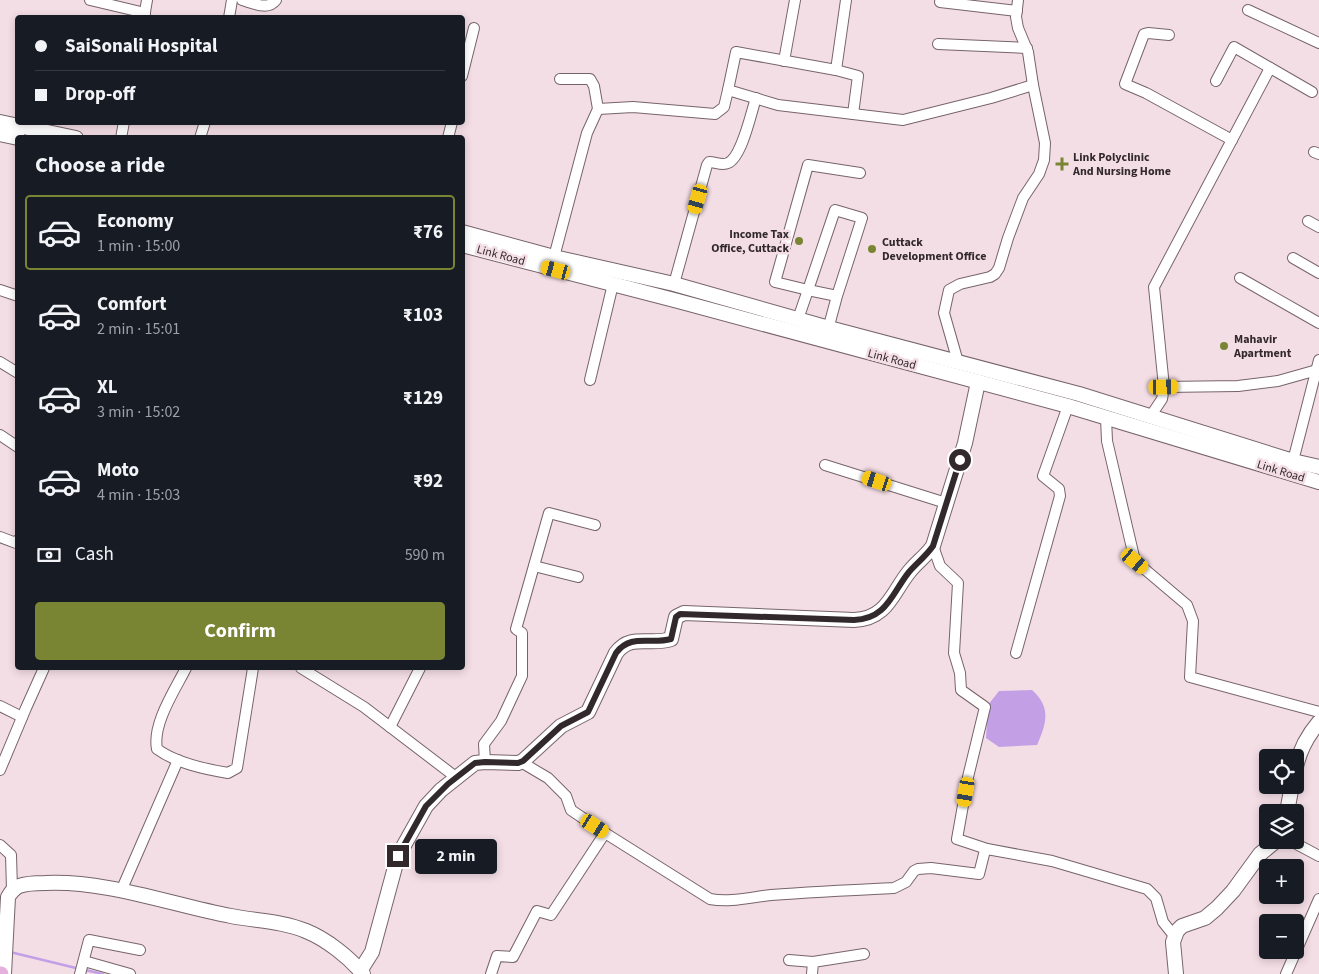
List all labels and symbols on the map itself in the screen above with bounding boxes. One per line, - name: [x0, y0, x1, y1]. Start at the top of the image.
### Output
- place label: Link Polyclinic And Nursing Home: [1072, 149, 1171, 180]
- marker: Link Polyclinic And Nursing Home: [1055, 157, 1069, 171]
- car: [686, 183, 709, 215]
- place label: Income Tax Office, Cuttack: [711, 226, 789, 257]
- place label: Cuttack Development Office: [882, 234, 986, 265]
- marker: Income Tax Office, Cuttack: [793, 235, 805, 247]
- street label: Link Road: [475, 241, 527, 270]
- marker: Cuttack Development Office: [866, 243, 878, 255]
- car: [539, 259, 572, 281]
- place label: Mahavir Apartment: [1233, 331, 1292, 362]
- marker: Mahavir Apartment: [1218, 340, 1230, 352]
- street label: Link Road: [866, 345, 918, 374]
- car: [1148, 379, 1179, 395]
- route start: [949, 449, 971, 471]
- street label: Link Road: [1255, 456, 1307, 487]
- car: [860, 469, 893, 493]
- car: [1118, 546, 1151, 576]
- car: [956, 776, 975, 808]
- car: [578, 812, 611, 840]
- callout: 2 min: [416, 838, 498, 874]
- route end: [387, 845, 409, 867]

